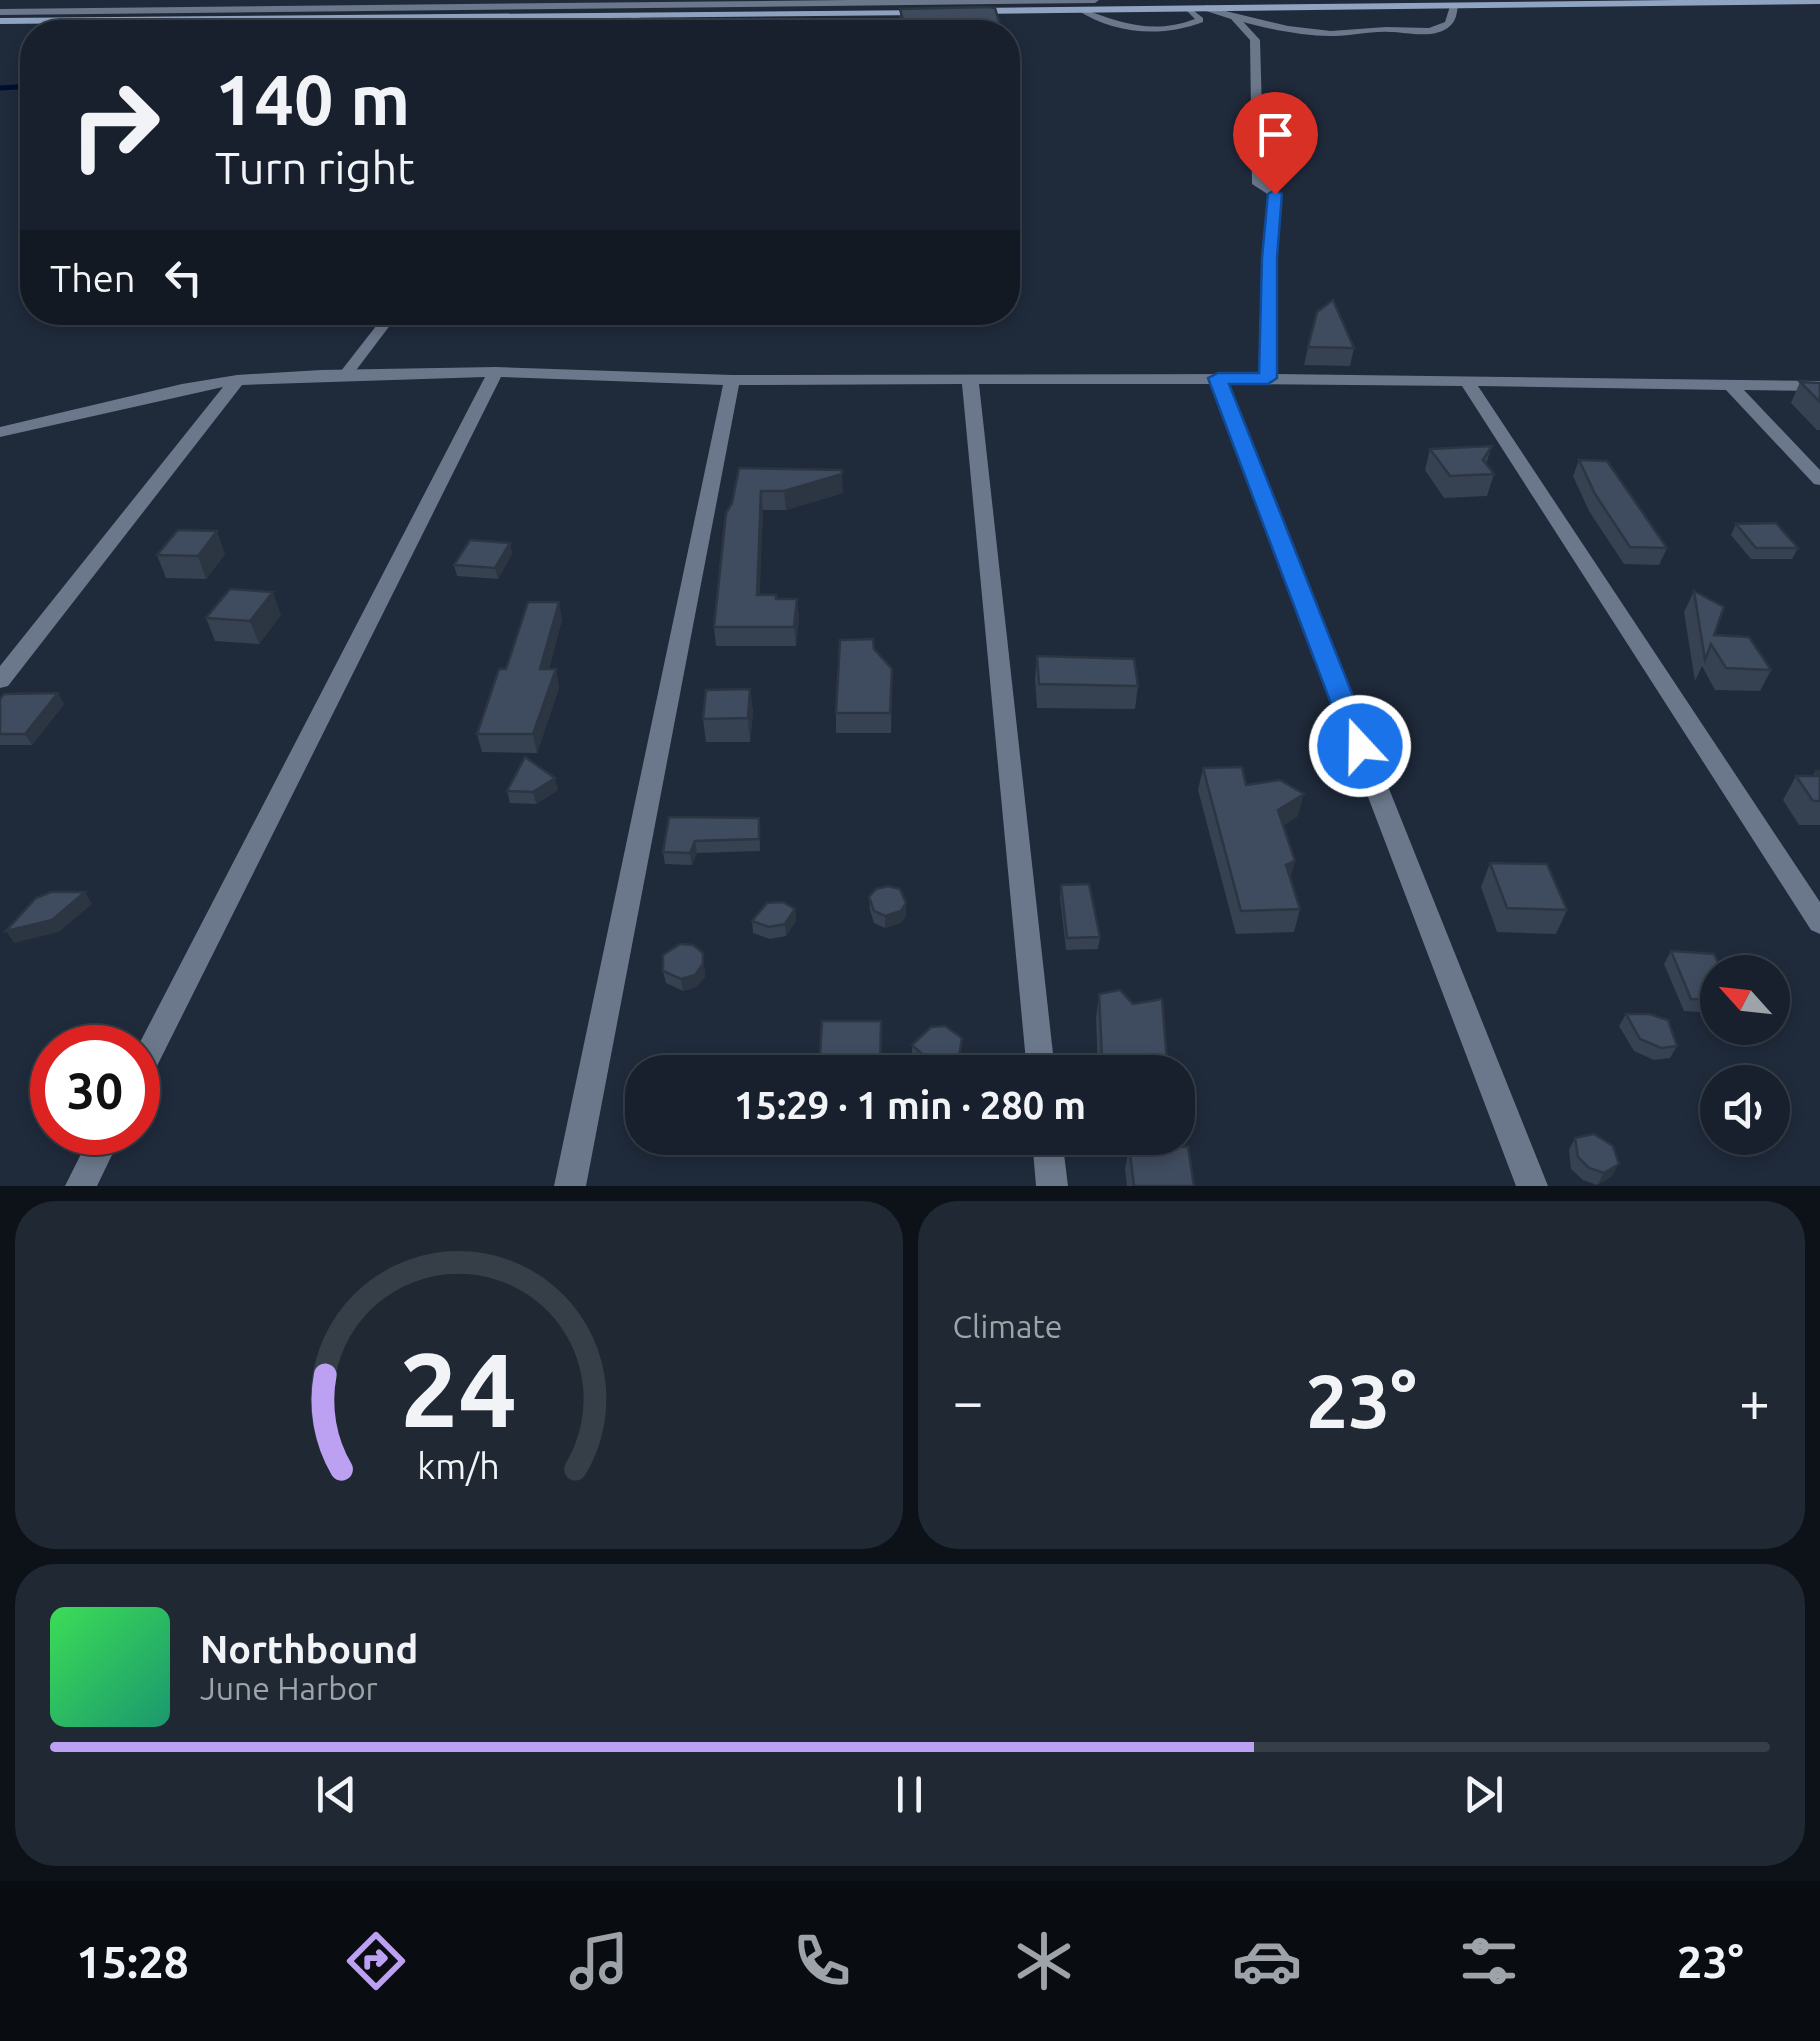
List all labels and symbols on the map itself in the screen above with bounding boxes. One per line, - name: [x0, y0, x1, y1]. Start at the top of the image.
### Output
- pin: [1233, 92, 1318, 195]
- position arrow: [1308, 694, 1412, 798]
- north arrow: [1700, 955, 1790, 1045]
- speed limit sign: 30: [30, 1025, 160, 1155]

